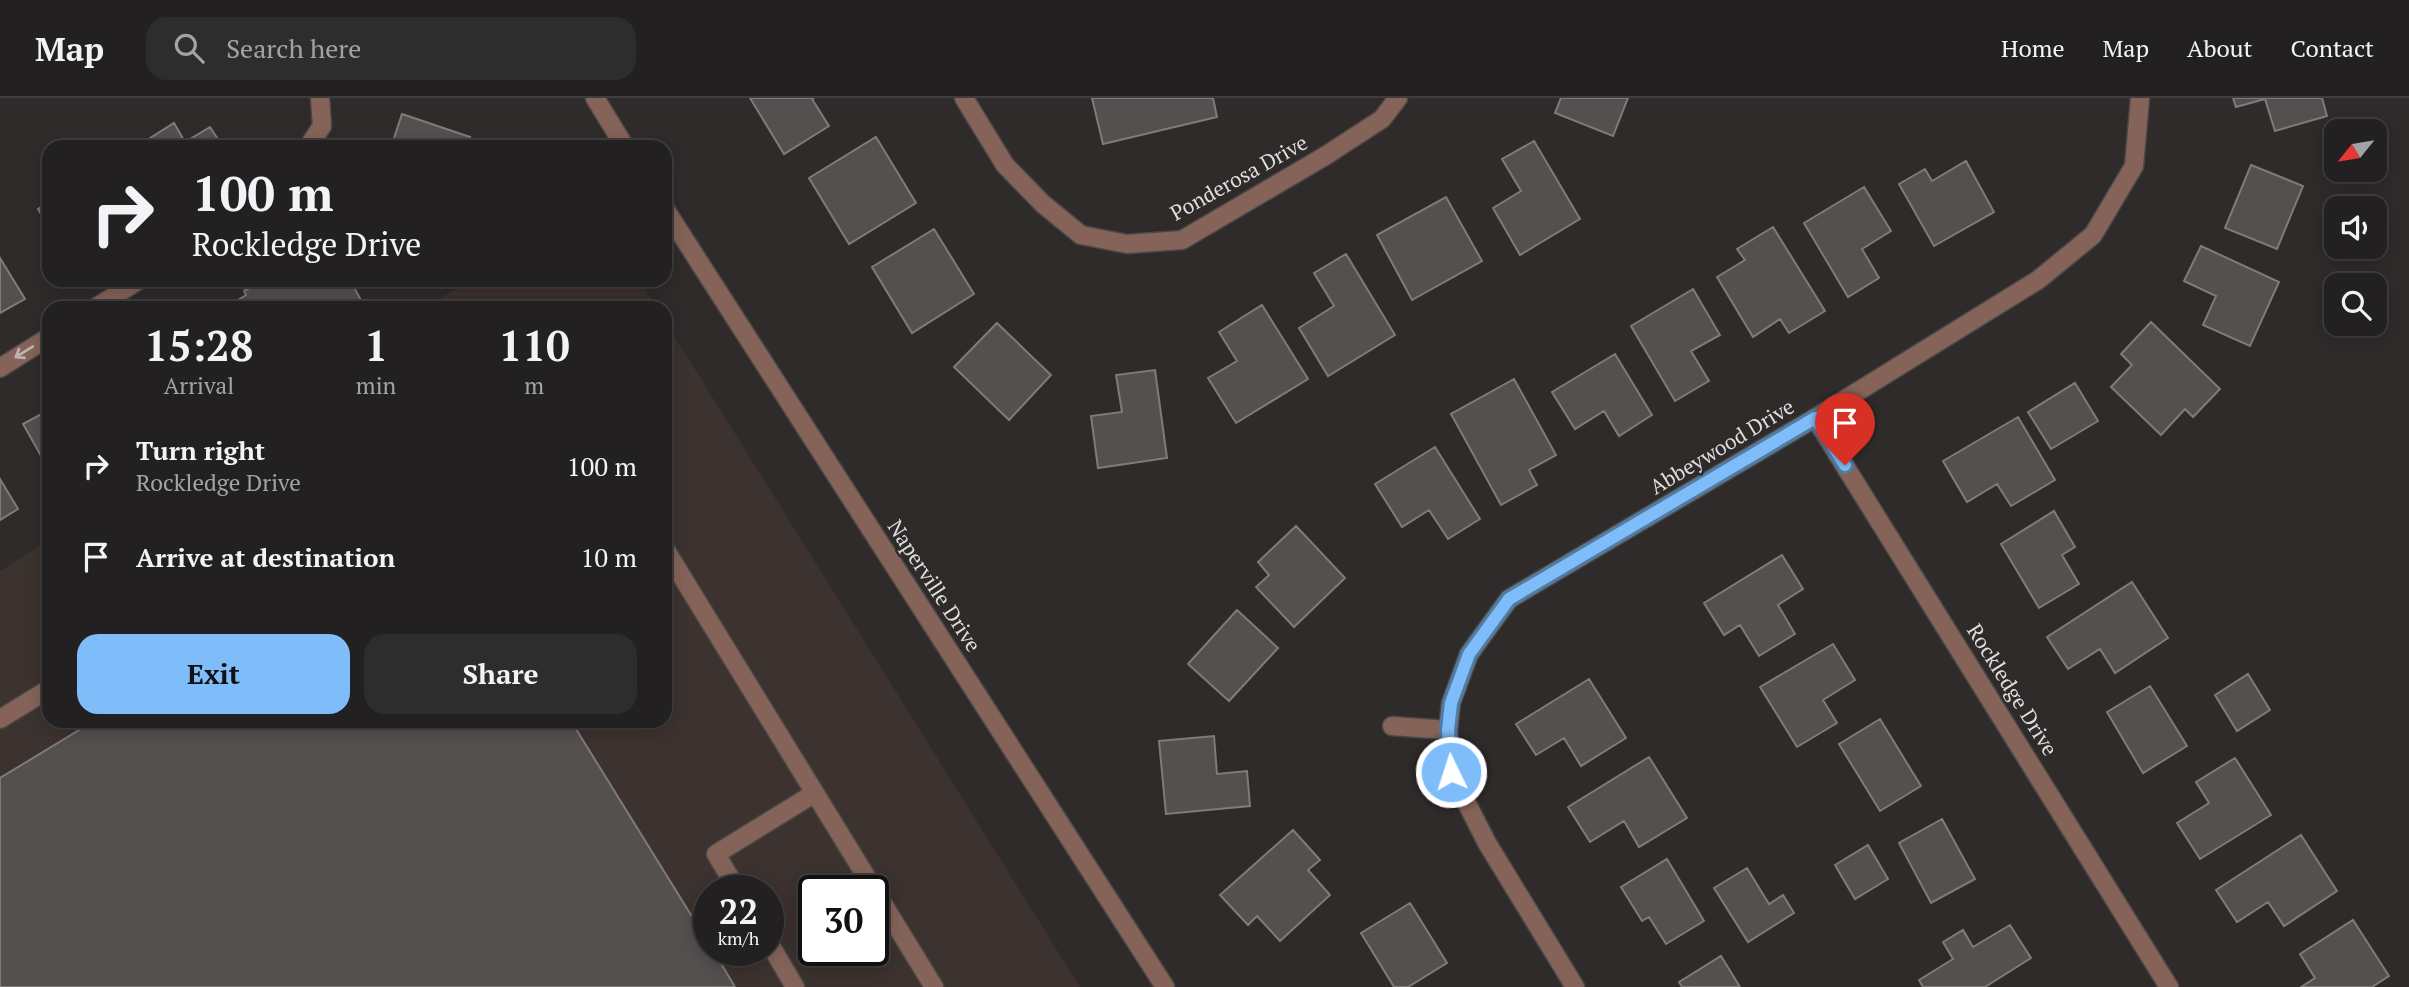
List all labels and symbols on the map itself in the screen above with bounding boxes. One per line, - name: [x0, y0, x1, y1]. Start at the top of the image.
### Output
- north arrow: [2324, 119, 2387, 182]
- street label: Ponderosa Drive: [1165, 128, 1312, 226]
- one-way arrow: [15, 346, 35, 360]
- street label: Abbeywood Drive: [1644, 392, 1799, 500]
- pin: [1815, 393, 1875, 465]
- street label: Naperville Drive: [882, 514, 988, 657]
- street label: Rockledge Drive: [1961, 618, 2065, 761]
- position arrow: [1414, 735, 1488, 809]
- speed limit sign: 30: [798, 875, 889, 966]

